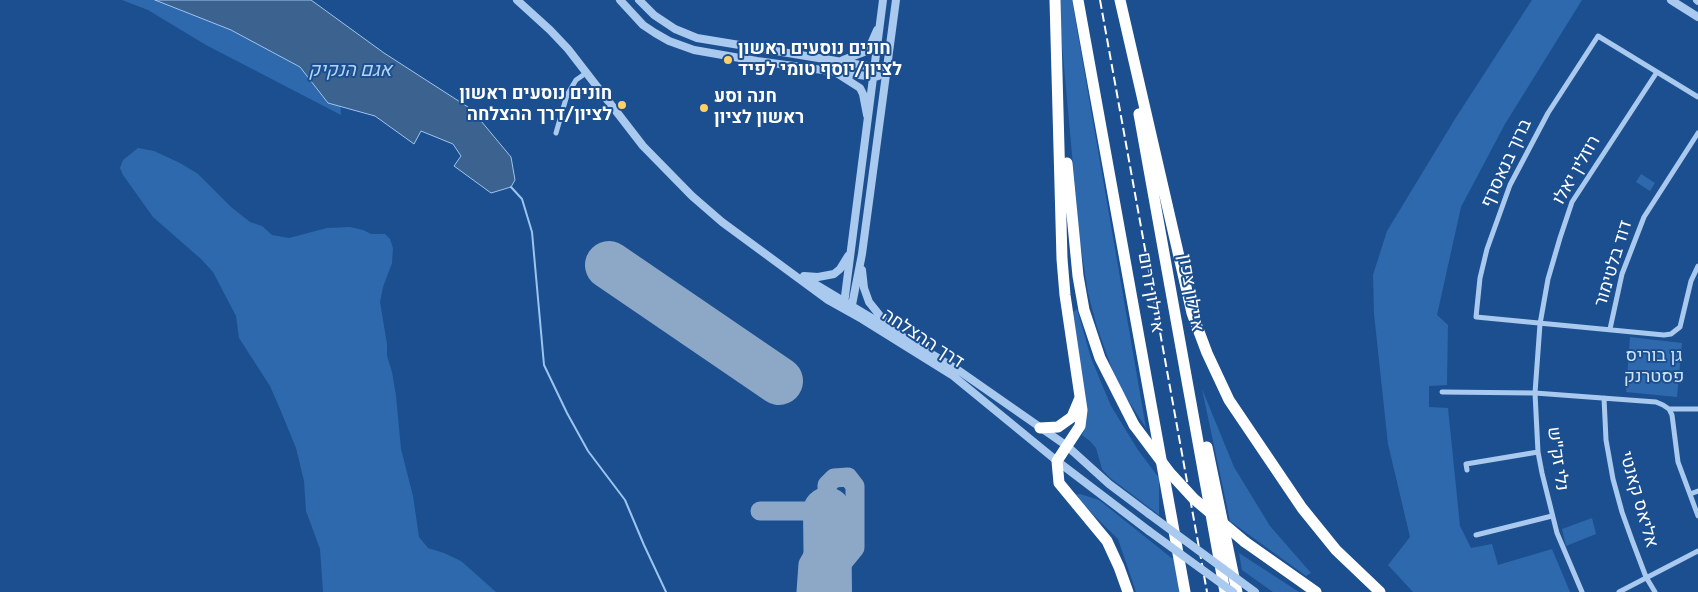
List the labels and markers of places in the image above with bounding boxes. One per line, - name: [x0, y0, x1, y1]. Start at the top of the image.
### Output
- place label: חונים נוסעים ראשון לציון/יוסף טומי לפיד: [738, 39, 902, 82]
- marker: חונים נוסעים ראשון לציון/יוסף טומי לפיד: [722, 54, 734, 66]
- place label: חונים נוסעים ראשון לציון/דרך ההצלחה: [459, 84, 612, 126]
- place label: חנה וסע ראשון לציון: [714, 87, 804, 130]
- marker: חונים נוסעים ראשון לציון/דרך ההצלחה: [616, 99, 628, 111]
- marker: חנה וסע ראשון לציון: [698, 102, 710, 114]

